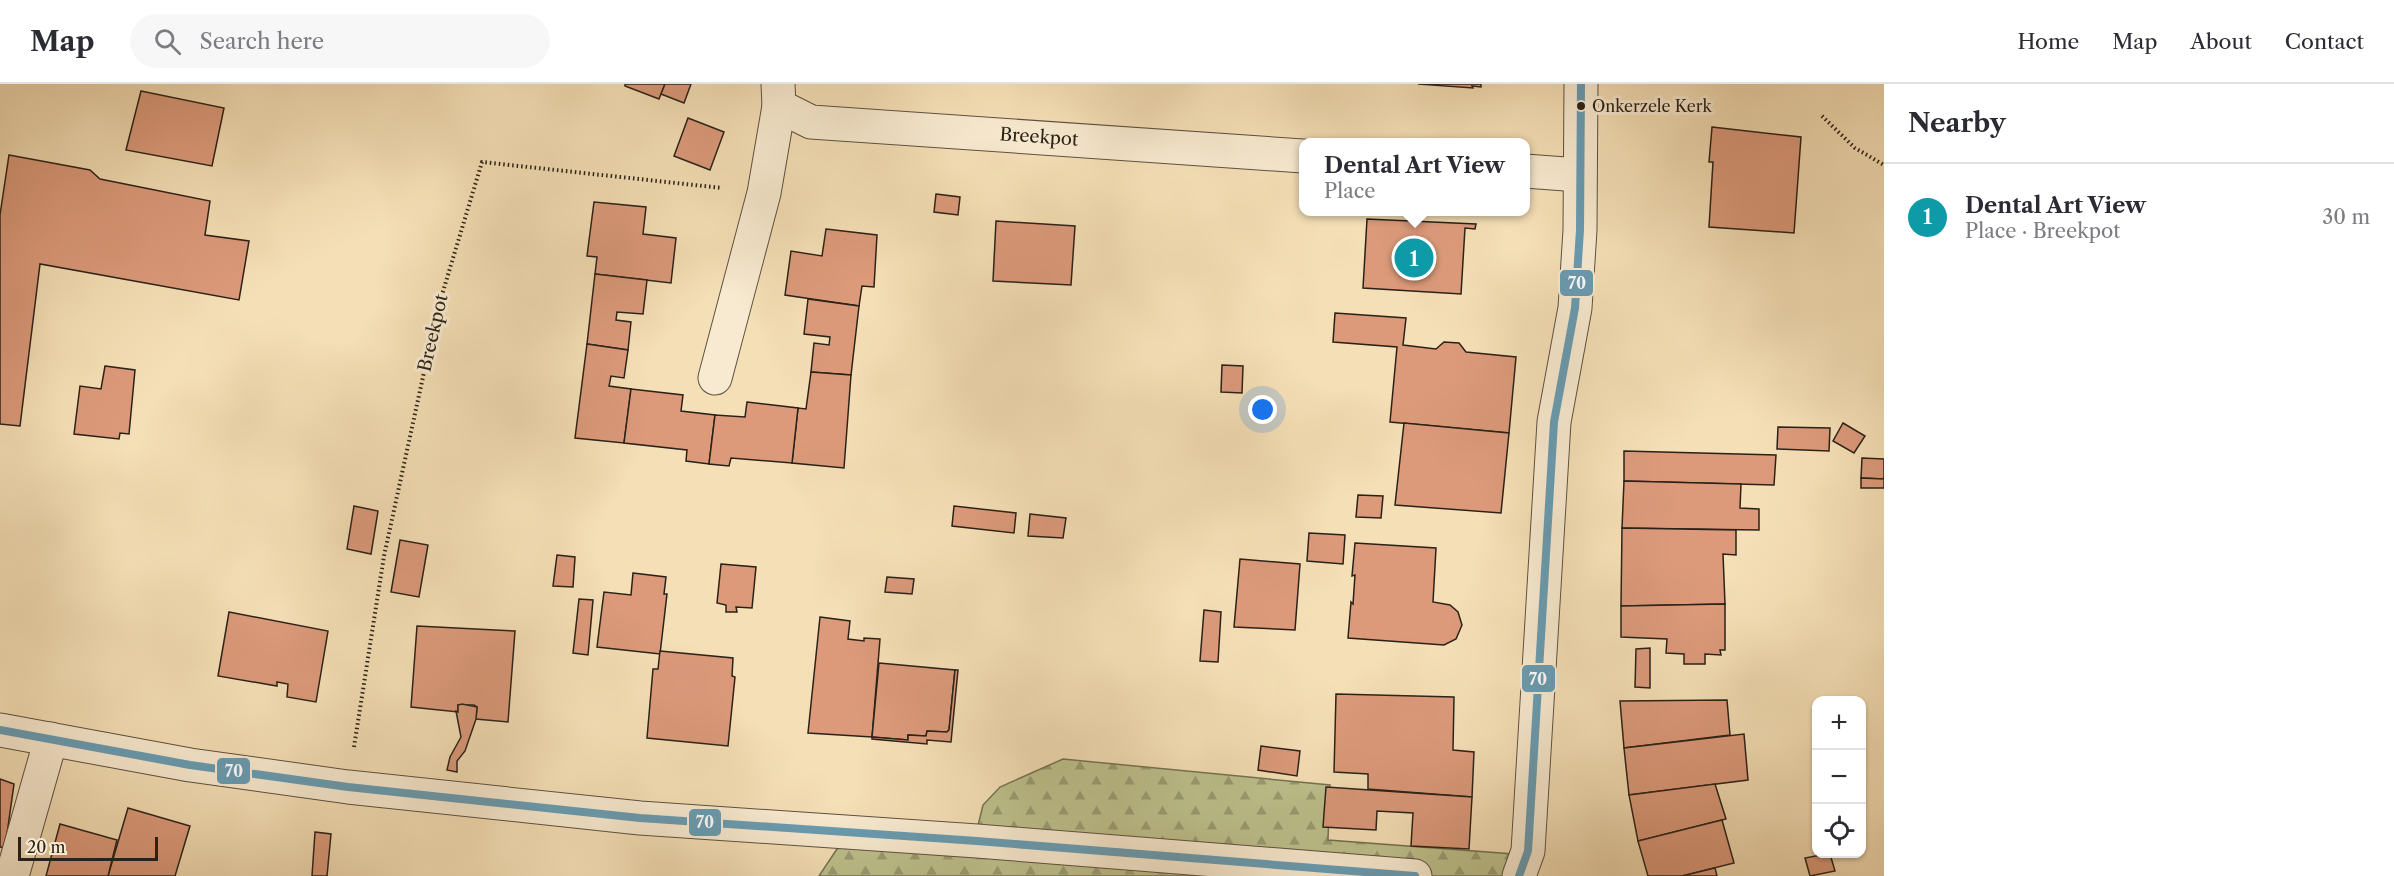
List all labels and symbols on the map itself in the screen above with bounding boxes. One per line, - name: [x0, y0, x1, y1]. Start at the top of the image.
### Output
- place label: Onkerzele Kerk: [1592, 96, 1713, 116]
- marker: Onkerzele Kerk: [1575, 100, 1587, 112]
- street label: Breekpot: [999, 123, 1080, 151]
- pin: 1: [1394, 236, 1434, 280]
- line badge: 70: [1559, 269, 1594, 297]
- text: 70: [1568, 273, 1586, 293]
- street label: Breekpot: [413, 291, 453, 374]
- your location: [1248, 395, 1277, 424]
- line badge: 70: [1521, 664, 1556, 693]
- text: 70: [1529, 669, 1547, 689]
- line badge: 70: [216, 757, 251, 785]
- text: 70: [225, 761, 243, 781]
- line badge: 70: [688, 808, 722, 837]
- text: 70: [696, 812, 714, 832]
- scale bar: [18, 834, 158, 862]

